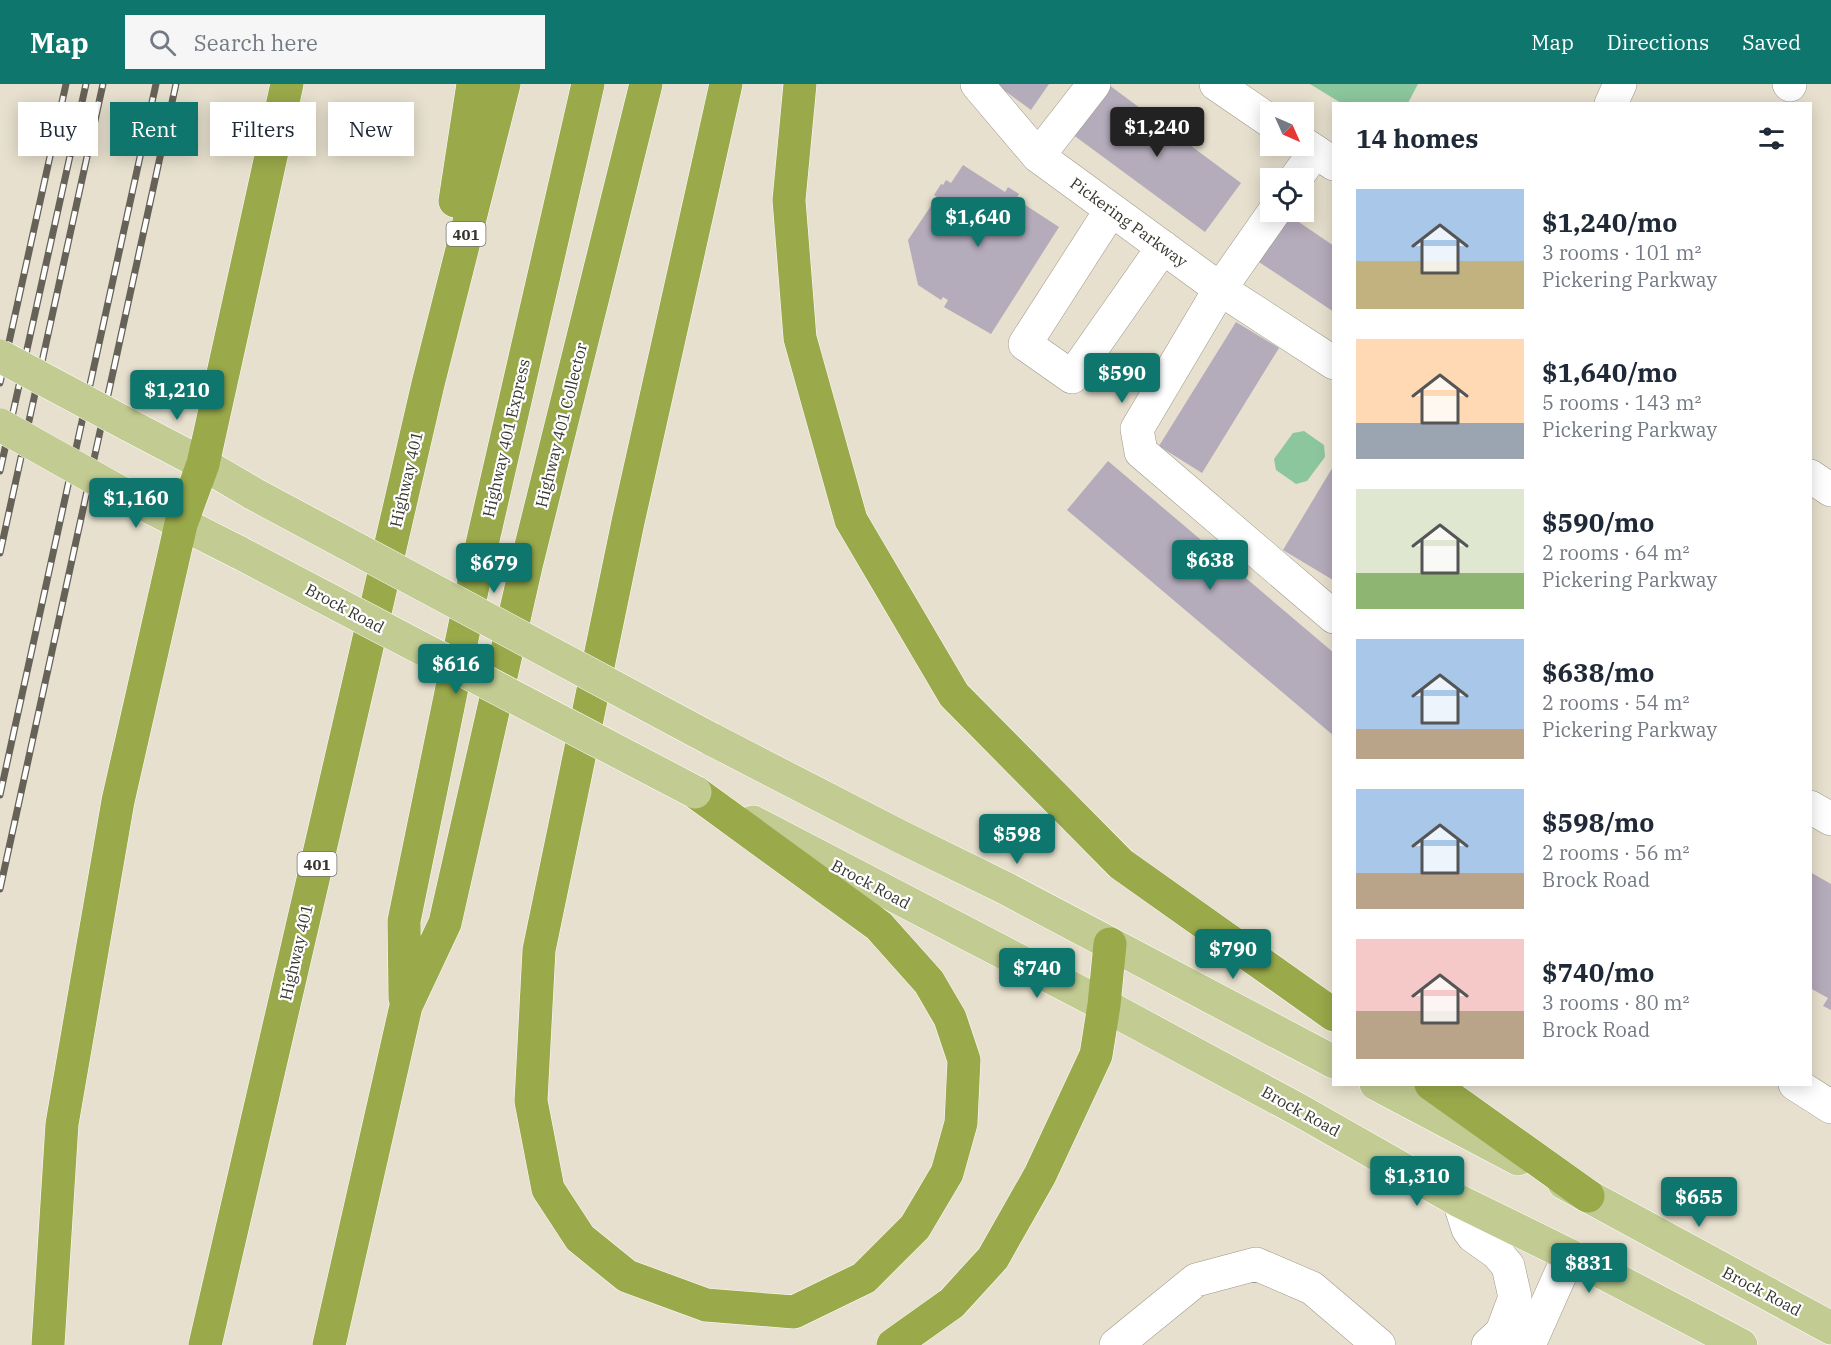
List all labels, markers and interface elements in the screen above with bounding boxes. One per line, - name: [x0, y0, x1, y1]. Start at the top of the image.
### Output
- search box: [125, 15, 545, 69]
- text: Map: [30, 24, 89, 61]
- icon: search: [146, 26, 179, 59]
- text: Search here: [194, 28, 318, 57]
- text: Map: [1531, 28, 1574, 56]
- text: Directions: [1607, 28, 1709, 56]
- text: Saved: [1742, 28, 1801, 56]
- chip: Buy: [18, 102, 98, 156]
- chip: Rent: [110, 102, 198, 156]
- chip: Filters: [210, 102, 316, 156]
- chip: New: [328, 102, 414, 156]
- north arrow: [1260, 102, 1314, 156]
- map controls: [1260, 102, 1314, 222]
- pin: $1,240: [1108, 107, 1206, 158]
- text: $1,240: [1124, 113, 1190, 140]
- text: 14 homes: [1356, 121, 1478, 155]
- icon: filters: [1755, 122, 1788, 155]
- button: locate: [1260, 168, 1314, 222]
- street label: Pickering Parkway: [1066, 173, 1192, 272]
- pin: $1,640: [929, 197, 1027, 248]
- text: $1,640: [945, 203, 1011, 230]
- text: $1,240/mo: [1542, 205, 1677, 239]
- icon: home: [1404, 213, 1476, 285]
- road number: 401: [446, 222, 486, 246]
- text: 3 rooms · 101 m²: [1542, 239, 1701, 266]
- text: Pickering Parkway: [1542, 266, 1717, 293]
- street label: Highway 401 Collector: [531, 340, 591, 510]
- pin: $590: [1086, 353, 1158, 404]
- text: $1,640/mo: [1542, 355, 1677, 389]
- street label: Highway 401 Express: [478, 357, 534, 519]
- text: $590: [1098, 359, 1146, 386]
- icon: home: [1404, 363, 1476, 435]
- pin: $1,210: [128, 370, 226, 421]
- text: $1,210: [144, 376, 210, 403]
- text: 5 rooms · 143 m²: [1542, 389, 1701, 416]
- text: Pickering Parkway: [1542, 416, 1717, 443]
- street label: Highway 401: [385, 429, 427, 529]
- pin: $1,160: [87, 478, 185, 529]
- text: $1,160: [103, 484, 169, 511]
- text: $590/mo: [1542, 505, 1654, 539]
- icon: home: [1404, 513, 1476, 585]
- text: 2 rooms · 64 m²: [1542, 539, 1689, 566]
- pin: $638: [1174, 540, 1246, 591]
- pin: $679: [458, 543, 530, 594]
- text: $638: [1186, 546, 1234, 573]
- text: $679: [470, 549, 518, 576]
- text: Pickering Parkway: [1542, 566, 1717, 593]
- street label: Brock Road: [302, 579, 388, 637]
- pin: $616: [420, 644, 492, 695]
- text: $616: [432, 650, 480, 677]
- text: $638/mo: [1542, 655, 1654, 689]
- icon: home: [1404, 663, 1476, 735]
- text: 2 rooms · 54 m²: [1542, 689, 1689, 716]
- text: Pickering Parkway: [1542, 716, 1717, 743]
- text: $598/mo: [1542, 805, 1654, 839]
- icon: home: [1404, 813, 1476, 885]
- pin: $598: [981, 814, 1053, 865]
- text: $598: [993, 820, 1041, 847]
- text: 2 rooms · 56 m²: [1542, 839, 1689, 866]
- road number: 401: [298, 852, 336, 876]
- street label: Brock Road: [828, 855, 914, 913]
- text: Brock Road: [1542, 866, 1650, 893]
- street label: Highway 401: [275, 902, 317, 1002]
- pin: $790: [1197, 929, 1269, 980]
- text: $790: [1209, 935, 1257, 962]
- pin: $740: [1001, 948, 1073, 999]
- text: $740: [1013, 954, 1061, 981]
- text: $740/mo: [1542, 955, 1654, 989]
- icon: home: [1404, 963, 1476, 1035]
- text: 3 rooms · 80 m²: [1542, 989, 1689, 1016]
- text: Brock Road: [1542, 1016, 1650, 1043]
- street label: Brock Road: [1258, 1081, 1344, 1141]
- pin: $1,310: [1368, 1156, 1466, 1207]
- text: $1,310: [1384, 1162, 1450, 1189]
- pin: $655: [1663, 1177, 1735, 1228]
- text: $655: [1675, 1183, 1723, 1210]
- pin: $831: [1553, 1243, 1625, 1294]
- text: $831: [1565, 1249, 1613, 1276]
- street label: Brock Road: [1719, 1262, 1805, 1320]

